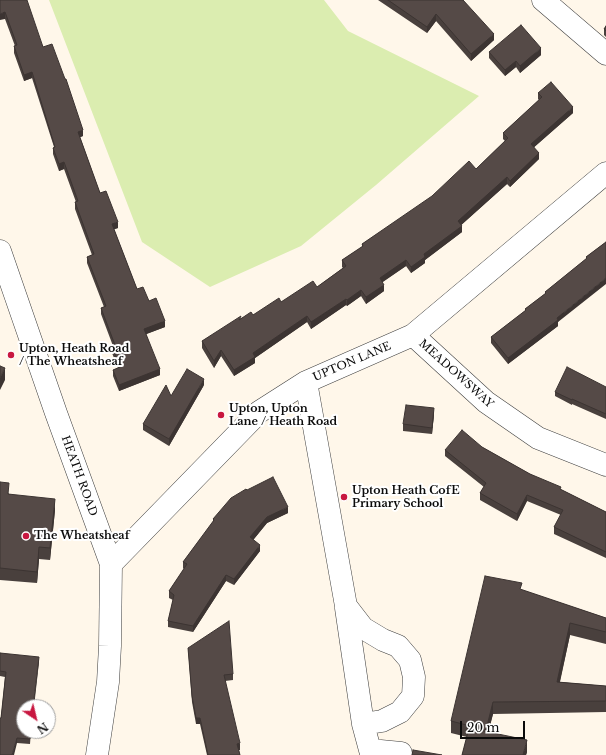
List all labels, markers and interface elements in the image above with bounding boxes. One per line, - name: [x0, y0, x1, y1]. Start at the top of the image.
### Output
- street label: MEADOWSWAY: [416, 337, 496, 411]
- street label: UPTON LANE: [311, 340, 393, 384]
- place label: Upton, Heath Road / The Wheatsheaf: [19, 342, 129, 368]
- marker: Upton, Heath Road / The Wheatsheaf: [6, 350, 16, 360]
- place label: Upton, Upton Lane / Heath Road: [229, 402, 337, 428]
- marker: Upton, Upton Lane / Heath Road: [216, 410, 226, 420]
- street label: HEATH ROAD: [58, 434, 100, 518]
- place label: Upton Heath CofE Primary School: [352, 484, 460, 510]
- marker: Upton Heath CofE Primary School: [339, 492, 349, 502]
- place label: The Wheatsheaf: [34, 529, 130, 543]
- marker: The Wheatsheaf: [21, 531, 31, 541]
- north arrow: [16, 699, 56, 739]
- scale bar: [462, 713, 527, 739]
- text: N: [34, 719, 51, 737]
- text: 20 m: [467, 720, 499, 735]

